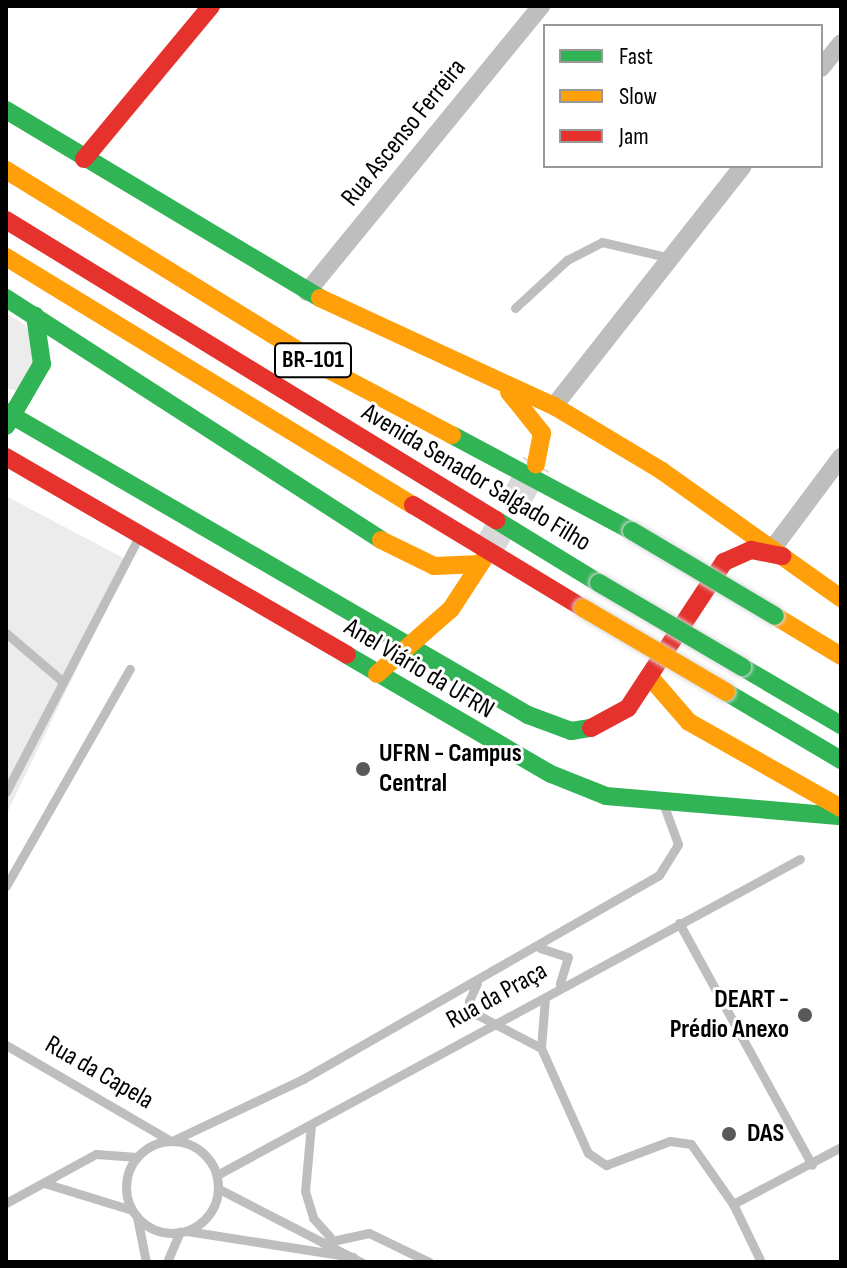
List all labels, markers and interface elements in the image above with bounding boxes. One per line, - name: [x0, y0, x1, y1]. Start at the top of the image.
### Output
- legend: [543, 24, 823, 168]
- text: Fast: [619, 42, 653, 71]
- street label: Rua Ascenso Ferreira: [335, 53, 473, 213]
- text: Slow: [619, 82, 657, 111]
- text: Jam: [619, 122, 649, 151]
- road number: BR-101: [273, 340, 353, 380]
- street label: Avenida Senador Salgado Filho: [356, 397, 596, 559]
- street label: Anel Viário da UFRN: [338, 612, 500, 726]
- place label: UFRN - Campus Central: [379, 738, 522, 800]
- marker: UFRN - Campus Central: [354, 760, 372, 778]
- street label: Rua da Praça: [441, 956, 553, 1036]
- place label: DEART - Prédio Anexo: [670, 984, 789, 1046]
- marker: DEART - Prédio Anexo: [796, 1006, 814, 1024]
- street label: Rua da Capela: [39, 1029, 159, 1117]
- place label: DAS: [747, 1118, 784, 1150]
- marker: DAS: [718, 1123, 740, 1145]

